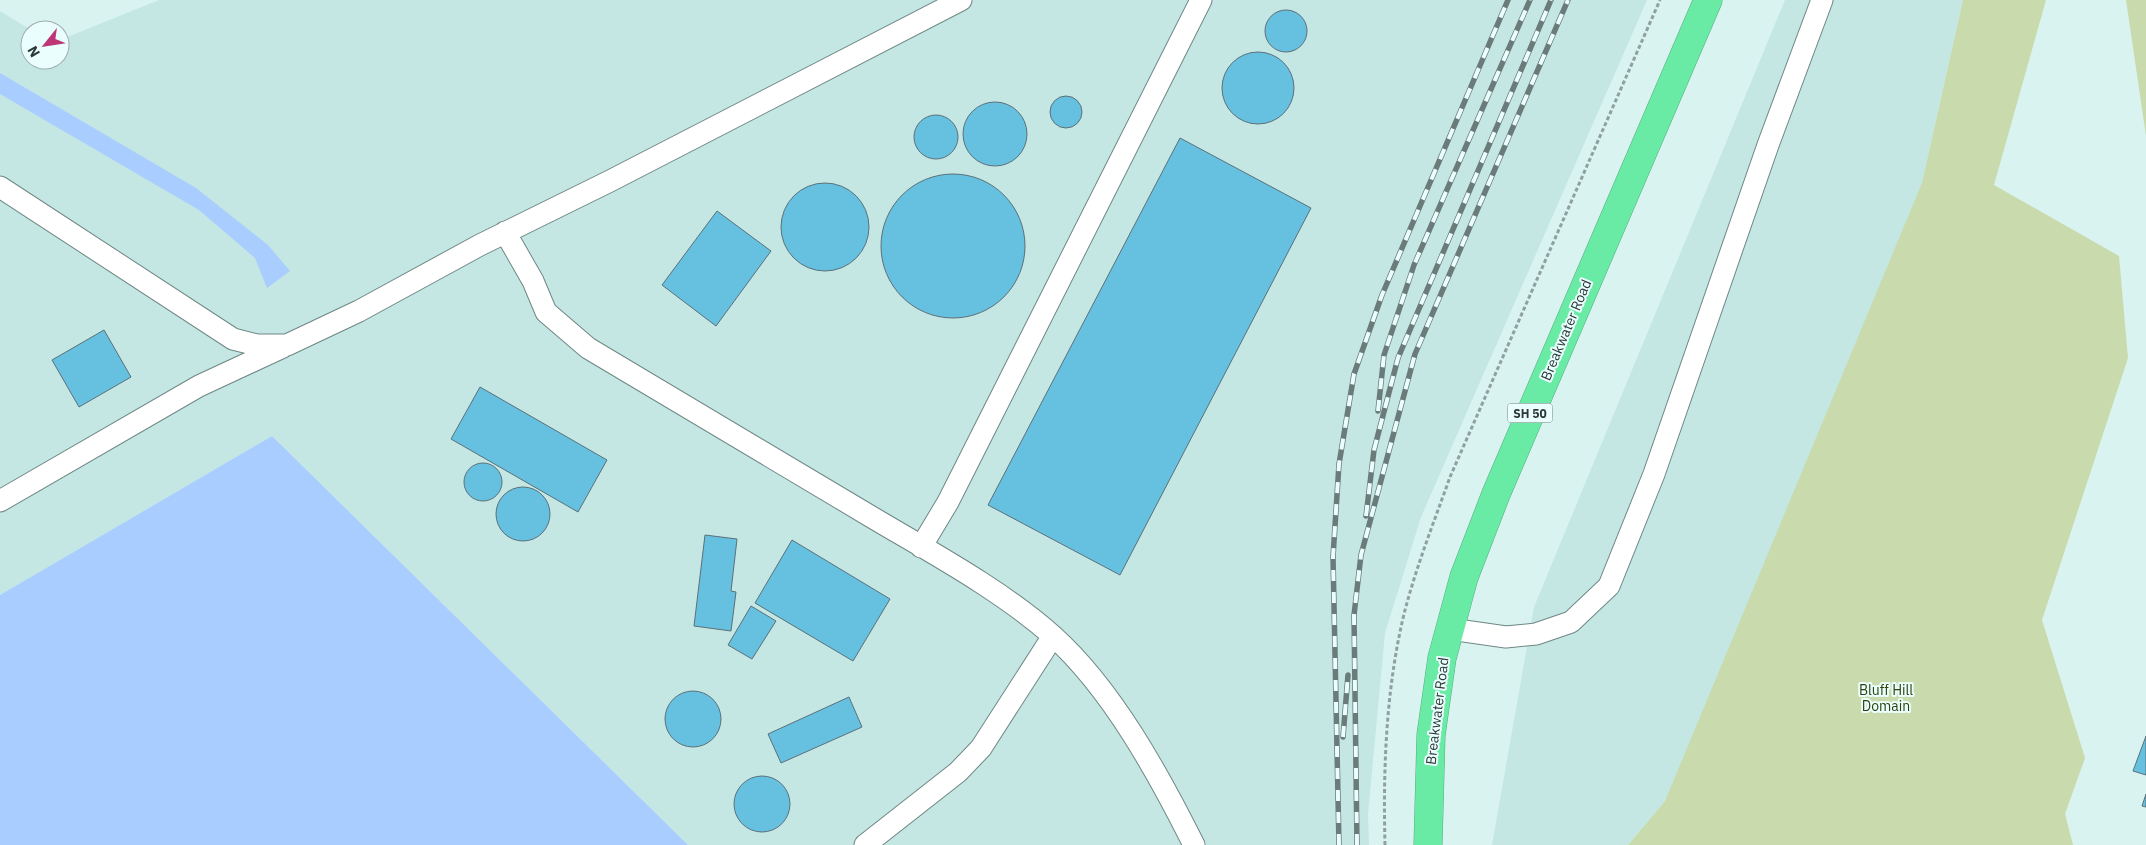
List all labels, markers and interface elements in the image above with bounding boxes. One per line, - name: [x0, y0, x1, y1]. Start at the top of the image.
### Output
- north arrow: [20, 20, 70, 70]
- text: N: [23, 43, 44, 60]
- street label: Breakwater Road: [1537, 277, 1595, 383]
- road number: SH 50: [1508, 403, 1552, 422]
- street label: Breakwater Road: [1421, 656, 1453, 766]
- park label: Bluff Hill Domain: [1859, 681, 1913, 715]

